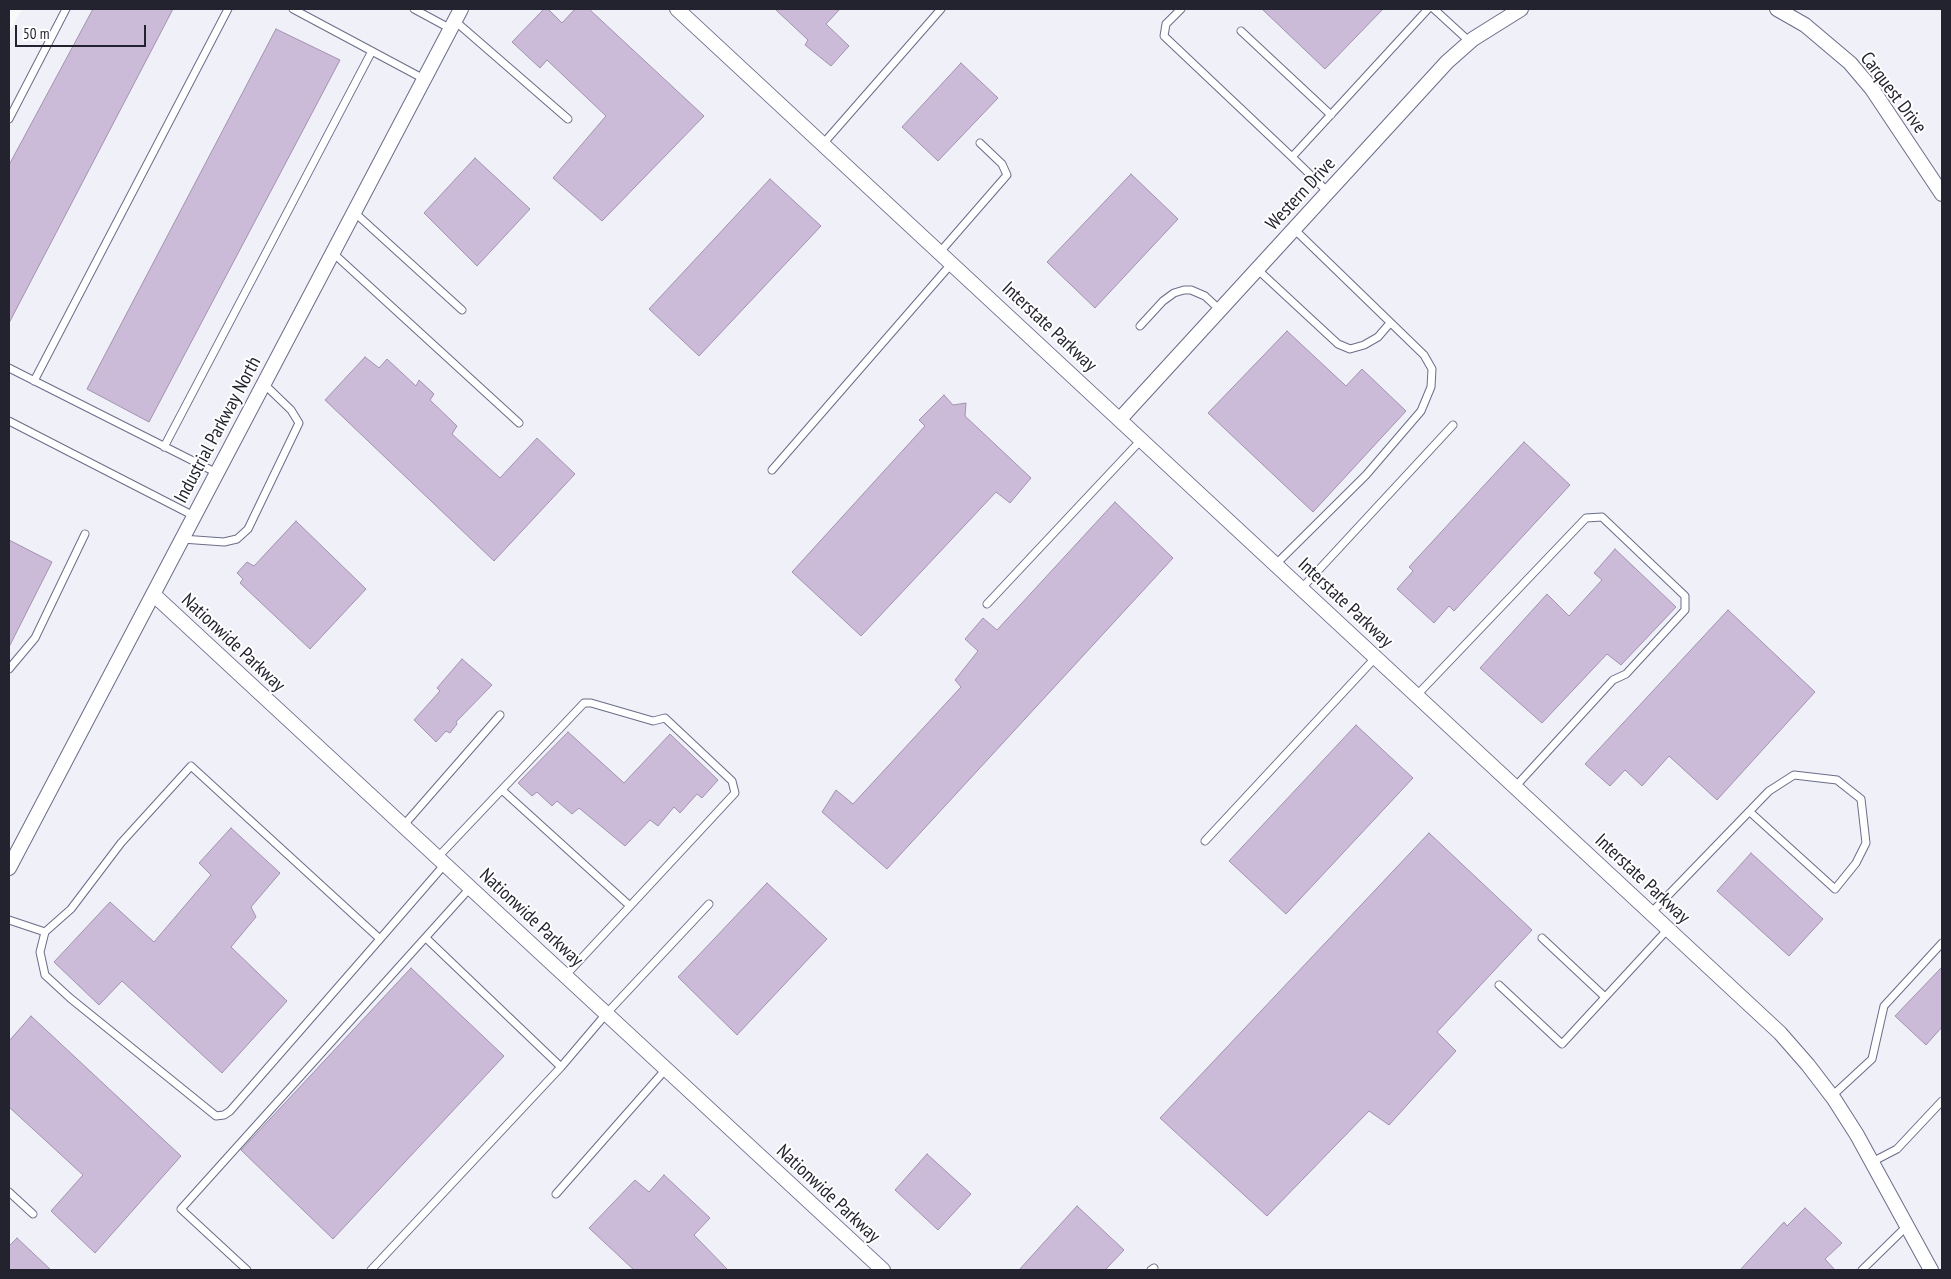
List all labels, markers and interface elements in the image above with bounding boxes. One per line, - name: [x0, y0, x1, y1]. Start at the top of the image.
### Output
- scale bar: [18, 15, 149, 47]
- text: 50 m: [23, 24, 49, 43]
- street label: Carquest Drive: [1855, 48, 1931, 138]
- street label: Western Drive: [1262, 153, 1340, 235]
- street label: Interstate Parkway: [997, 277, 1101, 377]
- street label: Industrial Parkway North: [170, 353, 266, 507]
- street label: Interstate Parkway: [1293, 553, 1397, 653]
- street label: Nationwide Parkway: [176, 589, 290, 697]
- street label: Interstate Parkway: [1590, 829, 1694, 929]
- street label: Nationwide Parkway: [474, 864, 588, 972]
- street label: Nationwide Parkway: [771, 1140, 885, 1248]

